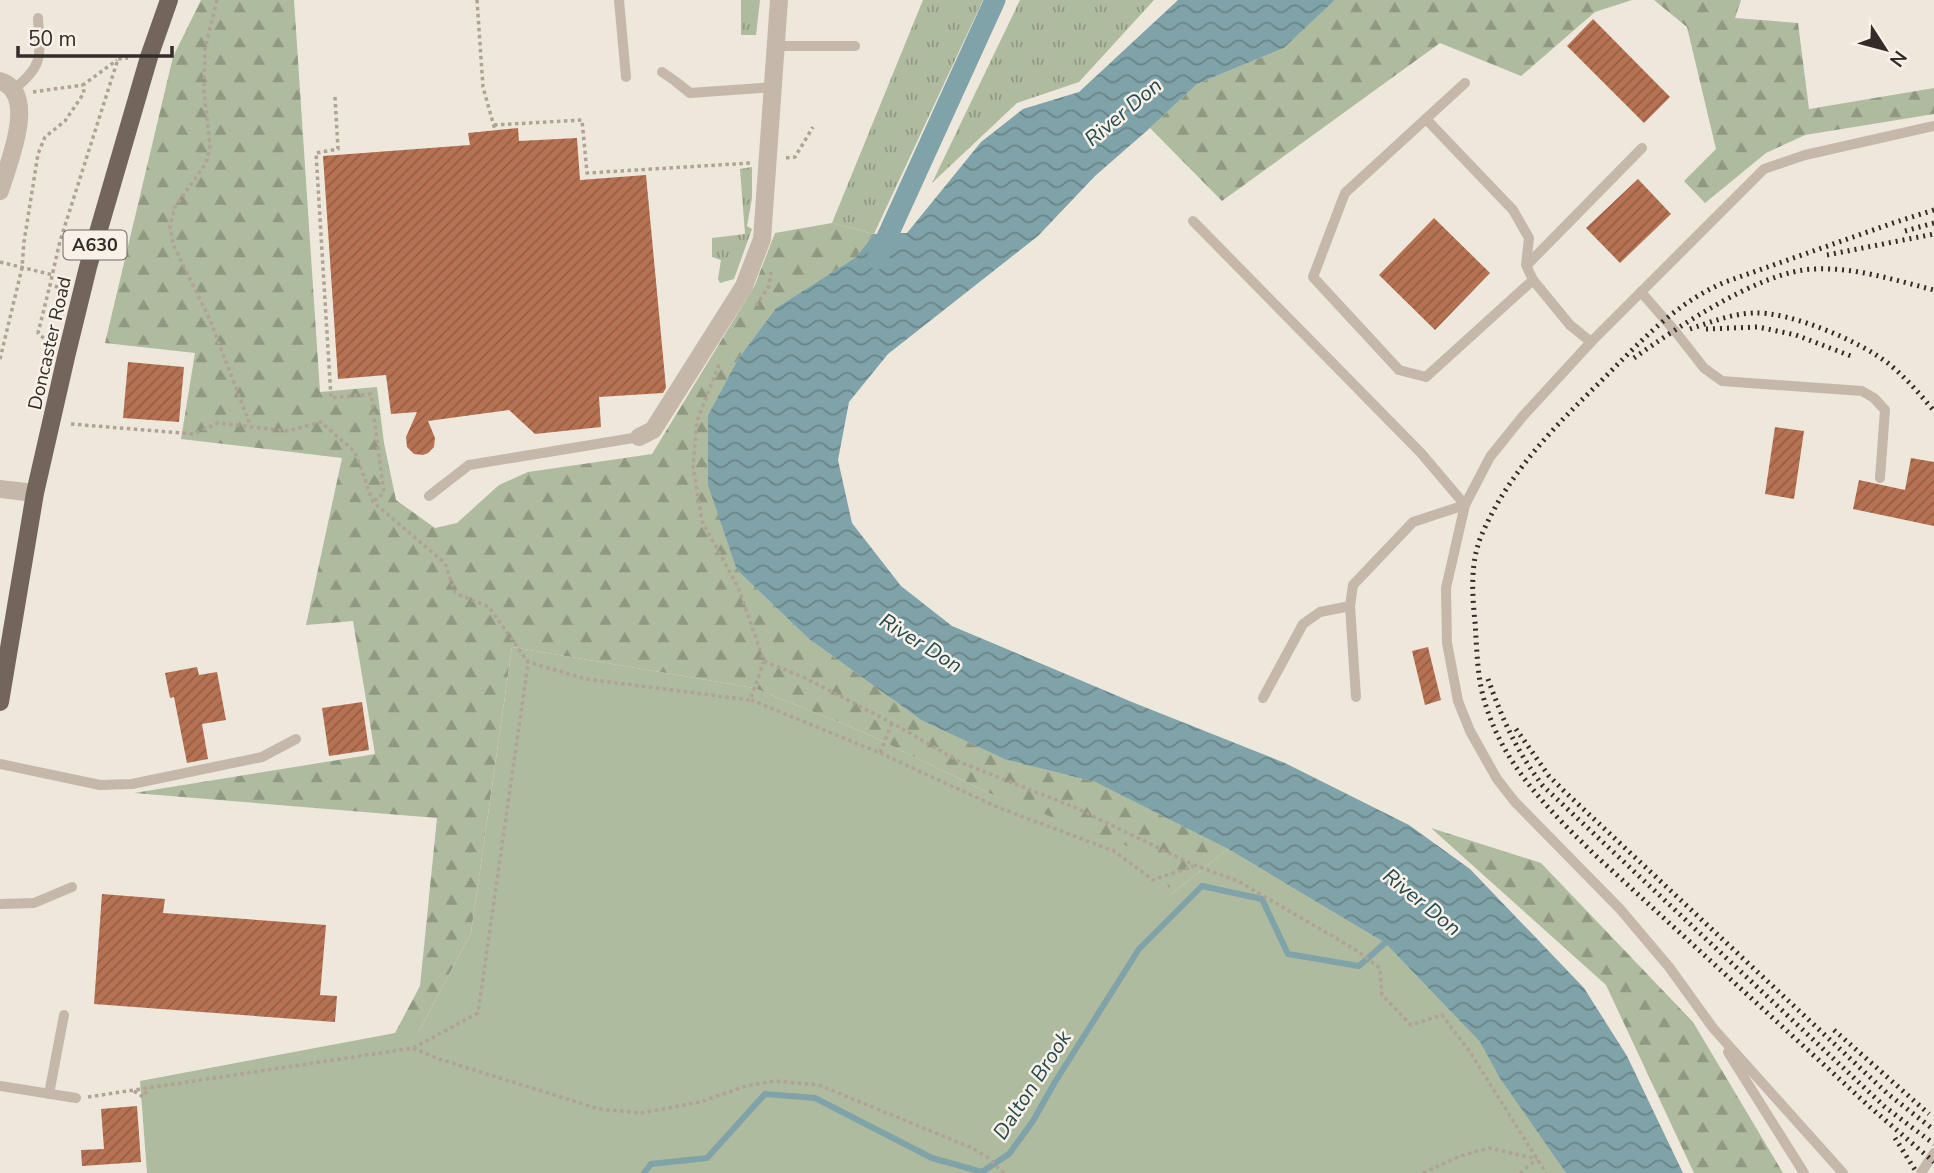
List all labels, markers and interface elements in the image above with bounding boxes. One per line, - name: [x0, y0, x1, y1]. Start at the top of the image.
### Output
- scale bar: [18, 14, 172, 58]
- north arrow: [1850, 14, 1920, 84]
- text: 50 m: [28, 25, 77, 53]
- text: N: [1883, 45, 1913, 72]
- water label: River Don: [1078, 71, 1168, 153]
- road number: A630: [64, 230, 126, 260]
- street label: Doncaster Road: [22, 274, 78, 412]
- water label: River Don: [874, 607, 968, 679]
- water label: River Don: [1377, 862, 1467, 942]
- water label: Dalton Brook: [986, 1025, 1078, 1145]

